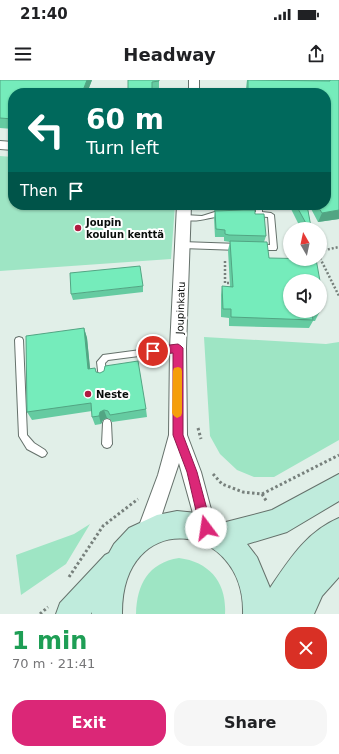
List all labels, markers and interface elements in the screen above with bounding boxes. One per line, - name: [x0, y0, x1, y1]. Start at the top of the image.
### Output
- text: 21:40: [20, 5, 68, 23]
- icon: menu: [12, 43, 34, 65]
- icon: share: [305, 43, 327, 65]
- text: Headway: [123, 44, 216, 65]
- text: 60 m: [86, 103, 164, 136]
- icon: left: [20, 104, 72, 156]
- text: Turn left: [86, 137, 159, 158]
- icon: arrive: [65, 180, 87, 202]
- text: Then: [20, 182, 57, 200]
- place label: Joupin koulun kenttä: [85, 217, 164, 240]
- north arrow: [283, 222, 327, 266]
- map controls: [283, 222, 327, 318]
- marker: Joupin koulun kenttä: [73, 223, 83, 233]
- button: sound: [283, 274, 327, 318]
- street label: Joupinkatu: [174, 281, 187, 336]
- pin: [136, 334, 170, 368]
- icon: arrive: [142, 340, 164, 362]
- marker: Neste: [83, 389, 93, 399]
- place label: Neste: [96, 389, 129, 400]
- position arrow: [185, 507, 227, 549]
- text: 1 min: [12, 627, 87, 655]
- button: close: [285, 627, 327, 669]
- text: 70 m · 21:41: [12, 656, 95, 671]
- button: Exit: [12, 700, 166, 746]
- button: Share: [174, 700, 327, 746]

